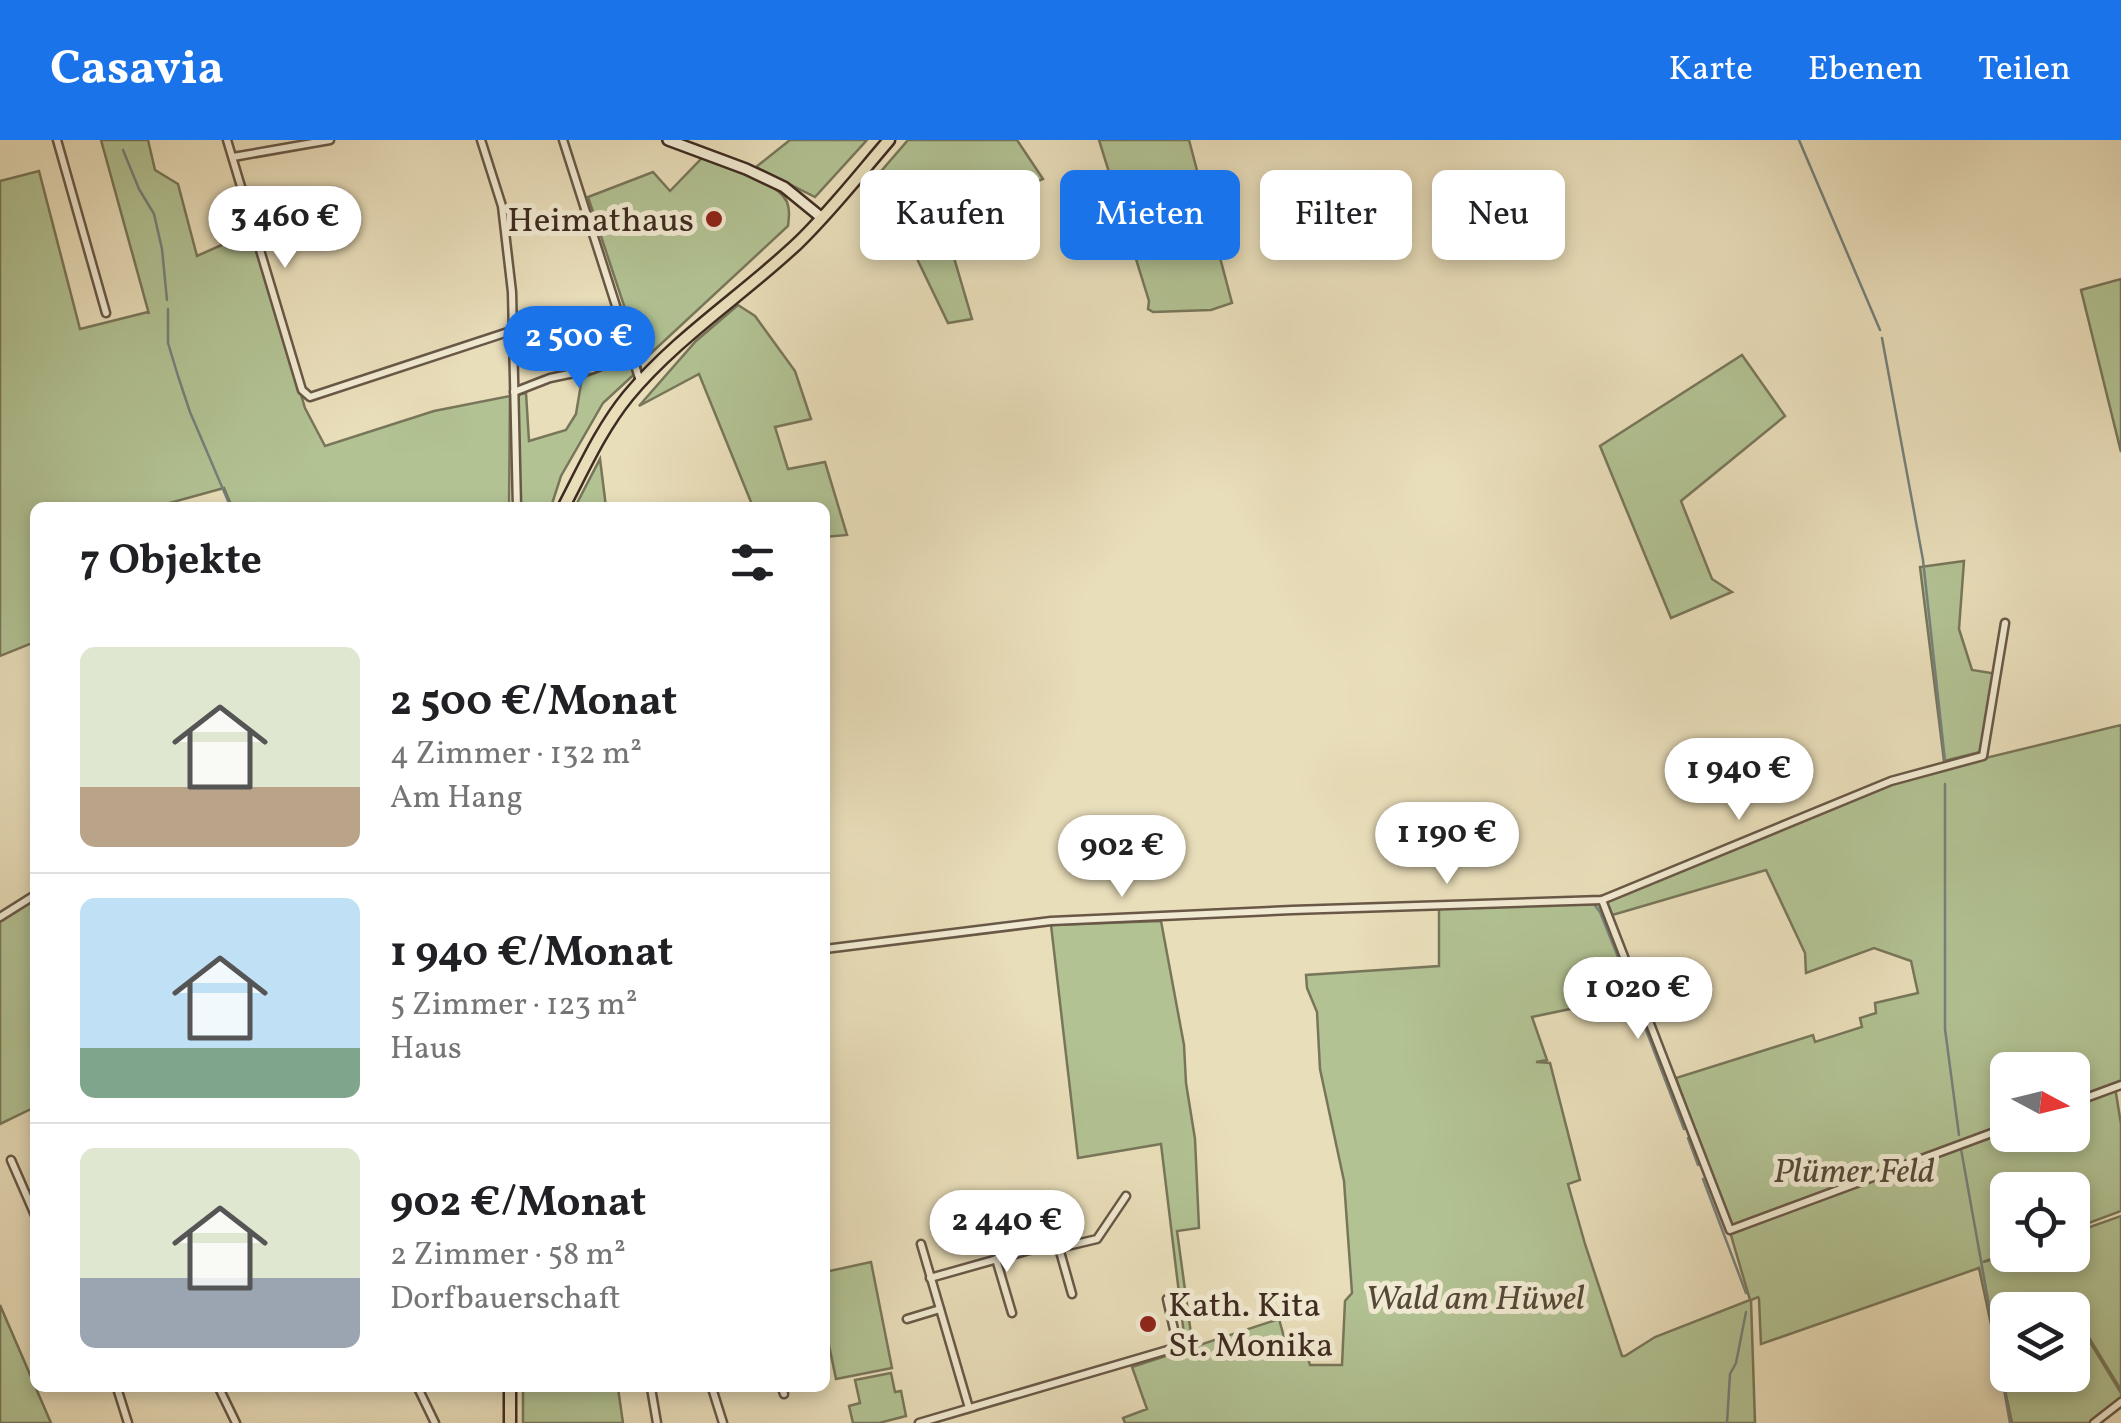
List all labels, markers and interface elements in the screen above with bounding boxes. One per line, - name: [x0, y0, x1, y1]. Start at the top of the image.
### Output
- text: Casavia: [50, 37, 224, 104]
- text: Karte: [1668, 46, 1753, 94]
- text: Ebenen: [1808, 46, 1923, 94]
- text: Teilen: [1978, 46, 2071, 94]
- chip: Kaufen: [860, 170, 1040, 260]
- chip: Mieten: [1060, 170, 1240, 260]
- chip: Filter: [1260, 170, 1412, 260]
- chip: Neu: [1432, 170, 1565, 260]
- pin: 3 460 €: [193, 186, 377, 271]
- text: 3 460 €: [230, 196, 340, 240]
- place label: Heimathaus: [507, 198, 694, 246]
- marker: Heimathaus: [703, 208, 725, 230]
- pin: 2 500 €: [487, 306, 671, 391]
- text: 2 500 €: [525, 316, 633, 360]
- text: 7 Objekte: [80, 533, 262, 592]
- icon: filters: [725, 535, 780, 590]
- text: 2 500 €/Monat: [390, 674, 677, 733]
- icon: home: [160, 687, 280, 807]
- text: 4 Zimmer · 132 m²: [390, 733, 642, 777]
- pin: 1 940 €: [1647, 738, 1831, 823]
- text: 1 940 €: [1687, 748, 1791, 792]
- text: Am Hang: [390, 777, 523, 821]
- pin: 1 190 €: [1355, 802, 1539, 887]
- text: 1 190 €: [1397, 812, 1497, 856]
- pin: 902 €: [1052, 815, 1192, 900]
- text: 902 €: [1080, 825, 1164, 869]
- text: 1 940 €/Monat: [390, 925, 673, 984]
- icon: home: [160, 938, 280, 1058]
- pin: 1 020 €: [1546, 957, 1730, 1042]
- text: 1 020 €: [1585, 967, 1691, 1011]
- text: 5 Zimmer · 123 m²: [390, 984, 638, 1028]
- text: Haus: [390, 1028, 462, 1072]
- north arrow: [1990, 1052, 2090, 1152]
- map controls: [1990, 1052, 2090, 1392]
- park label: Plümer Feld: [1773, 1149, 1935, 1197]
- button: locate: [1990, 1172, 2090, 1272]
- text: 902 €/Monat: [390, 1175, 646, 1234]
- icon: home: [160, 1188, 280, 1308]
- pin: 2 440 €: [915, 1190, 1099, 1275]
- text: 2 440 €: [952, 1200, 1062, 1244]
- text: 2 Zimmer · 58 m²: [390, 1234, 626, 1278]
- park label: Wald am Hüwel: [1365, 1276, 1585, 1324]
- text: Dorfbauerschaft: [390, 1278, 621, 1322]
- place label: Kath. Kita St. Monika: [1168, 1283, 1333, 1371]
- button: layers: [1990, 1292, 2090, 1392]
- marker: Kath. Kita St. Monika: [1137, 1313, 1159, 1335]

